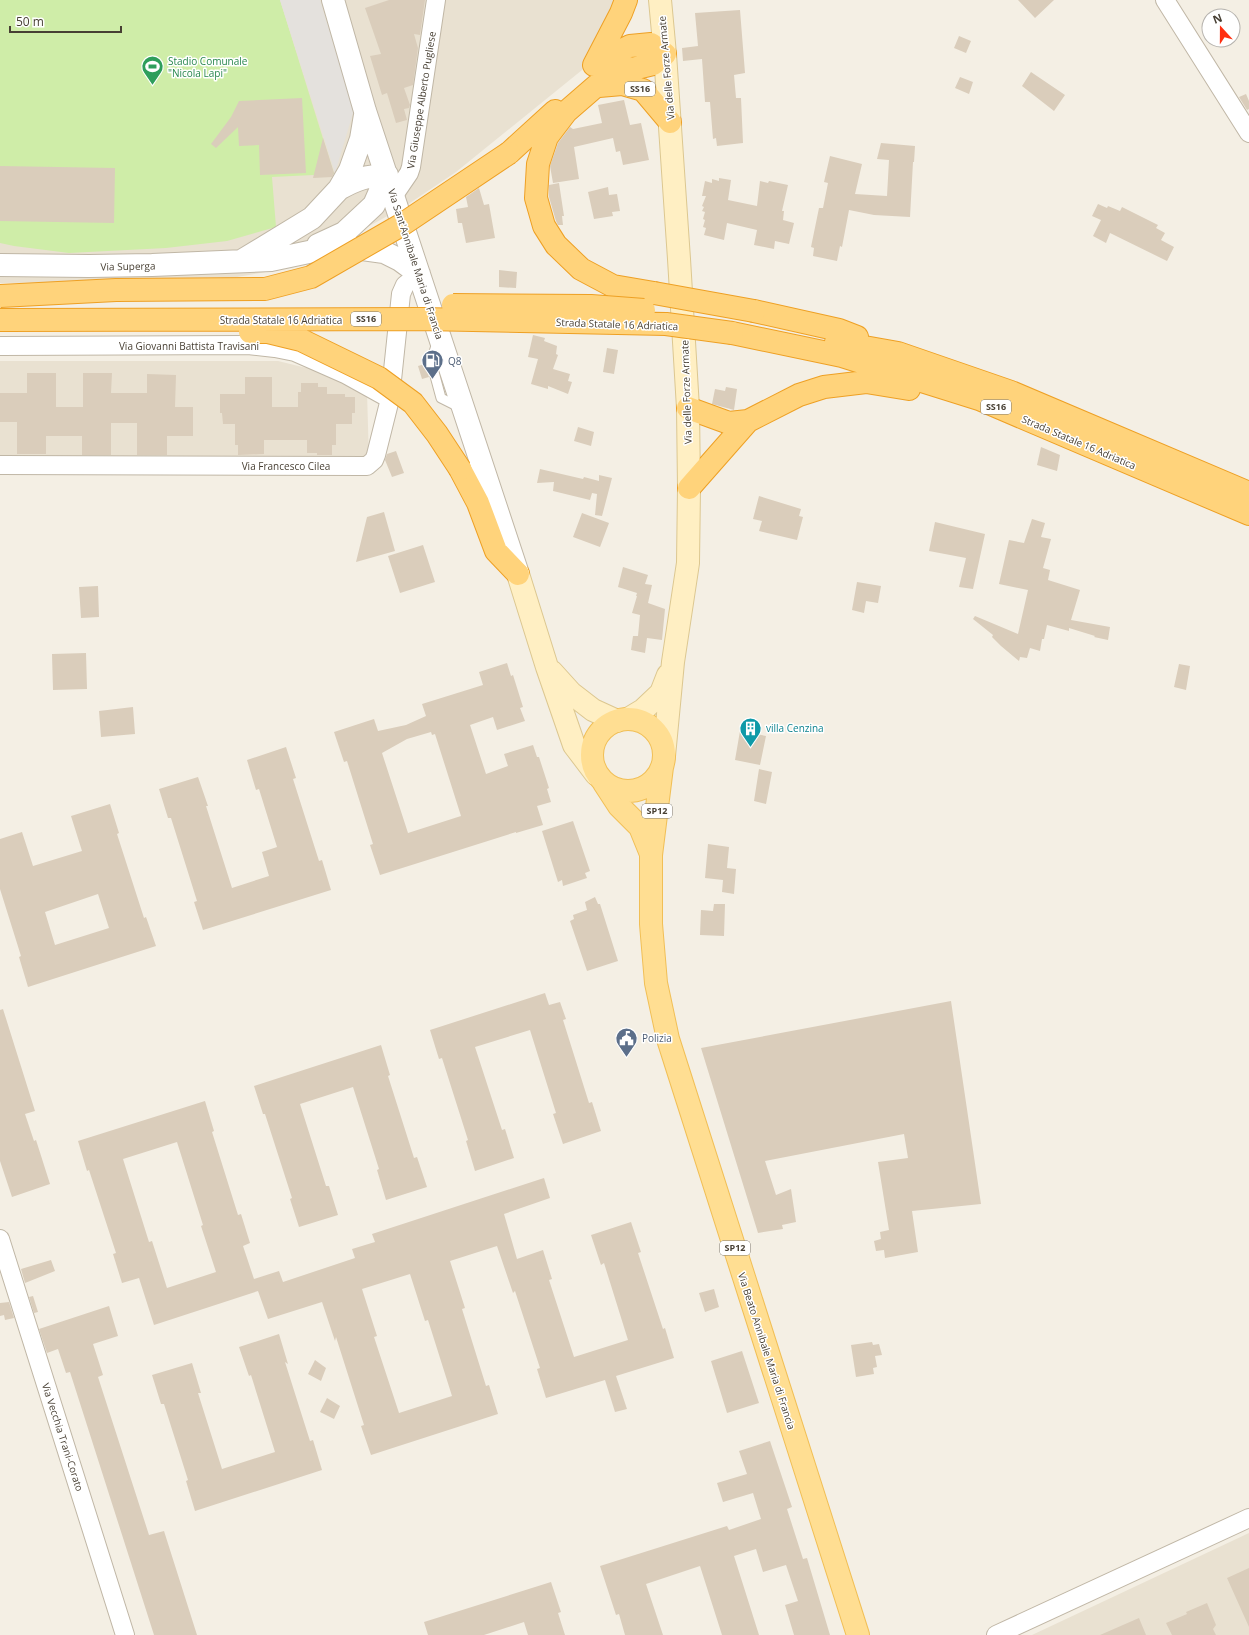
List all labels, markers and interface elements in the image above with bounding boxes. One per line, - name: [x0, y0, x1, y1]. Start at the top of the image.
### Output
- scale bar: [10, 8, 121, 34]
- north arrow: [1201, 8, 1241, 48]
- text: N: [1210, 10, 1224, 27]
- text: 50 m: [16, 13, 44, 30]
- street label: Via delle Forze Armate: [654, 15, 678, 121]
- street label: Via Giuseppe Alberto Pugliese: [403, 30, 439, 170]
- sports icon: Stadio Comunale "Nicola Lapi": [140, 54, 166, 87]
- place label: Stadio Comunale "Nicola Lapi": [168, 54, 248, 80]
- road number: SS16: [625, 82, 655, 96]
- street label: Via Sant'Annibale Maria di Francia: [385, 187, 447, 341]
- street label: Via Superga: [100, 259, 156, 273]
- road number: SS16: [351, 312, 381, 326]
- street label: Strada Statale 16 Adriatica: [220, 313, 342, 327]
- street label: Strada Statale 16 Adriatica: [556, 315, 678, 333]
- street label: Via Giovanni Battista Travisani: [119, 339, 259, 353]
- street label: Via delle Forze Armate: [677, 339, 695, 444]
- fuel station icon: Q8: [419, 348, 445, 381]
- place label: Q8: [448, 354, 462, 368]
- road number: SS16: [981, 400, 1011, 414]
- street label: Strada Statale 16 Adriatica: [1020, 412, 1138, 472]
- street label: Via Francesco Cilea: [242, 459, 330, 473]
- building icon: villa Cenzina: [737, 715, 763, 748]
- place label: villa Cenzina: [766, 721, 824, 735]
- road number: SP12: [642, 804, 672, 818]
- public building icon: Polizia: [613, 1025, 639, 1058]
- place label: Polizia: [642, 1031, 672, 1045]
- road number: SP12: [720, 1241, 750, 1255]
- street label: Via Beato Annibale Maria di Francia: [735, 1271, 799, 1431]
- street label: Via Vecchia Trani-Corato: [39, 1381, 87, 1493]

